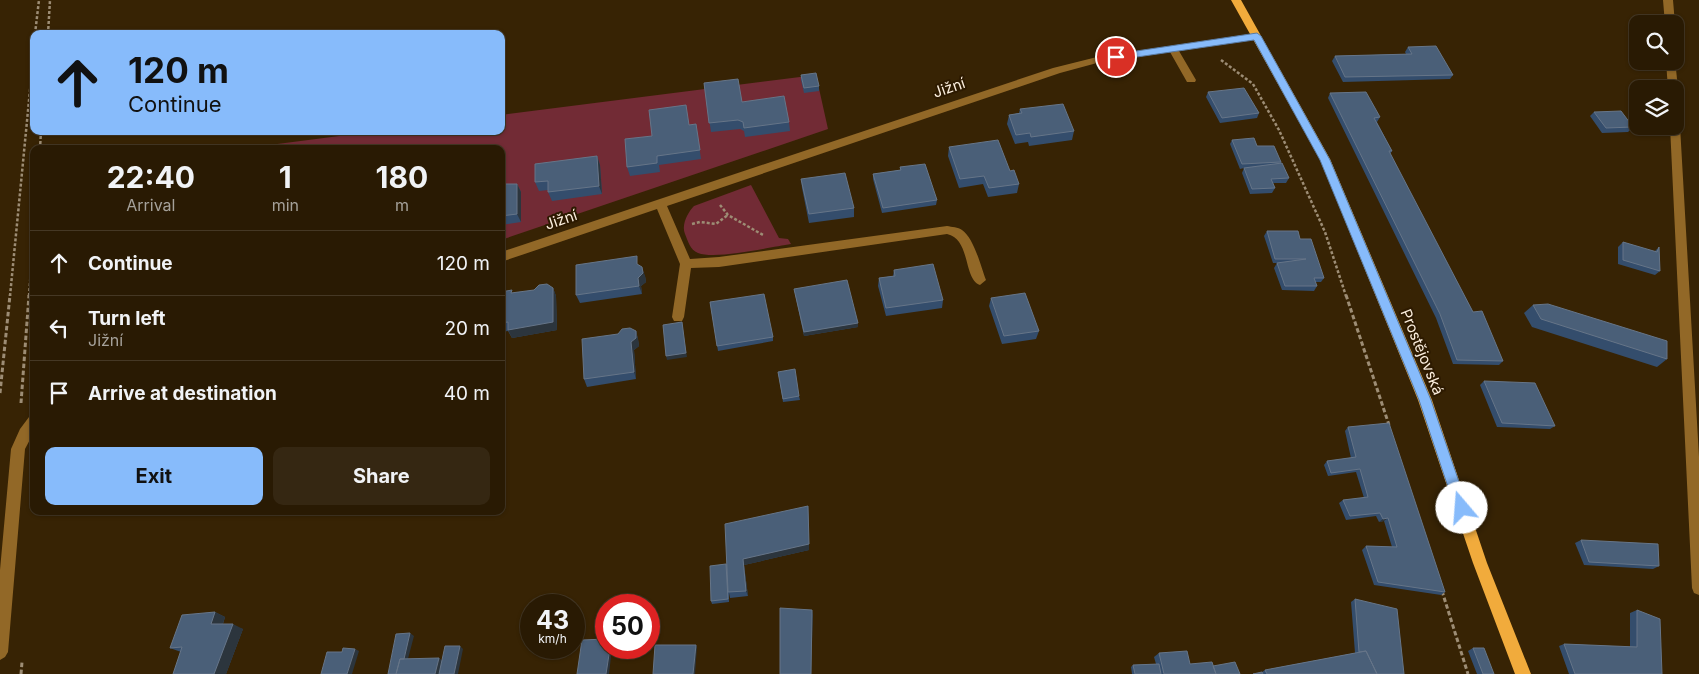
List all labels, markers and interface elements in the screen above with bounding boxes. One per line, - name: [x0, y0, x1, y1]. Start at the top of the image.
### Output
- map controls: [1629, 15, 1684, 135]
- button: search: [1629, 15, 1684, 70]
- pin: [1095, 36, 1137, 78]
- icon: arrive: [1102, 43, 1130, 71]
- text: 120 m: [128, 49, 229, 91]
- icon: ahead: [45, 50, 110, 115]
- street label: Jižní: [930, 73, 968, 102]
- button: layers: [1629, 80, 1684, 135]
- text: Continue: [128, 91, 222, 117]
- text: 22:40: [107, 159, 195, 195]
- text: 1: [279, 159, 292, 195]
- text: 180: [376, 159, 428, 195]
- text: Arrival: [126, 195, 175, 215]
- text: min: [272, 195, 299, 215]
- text: m: [395, 195, 409, 215]
- street label: Jižní: [542, 205, 580, 234]
- icon: ahead: [45, 249, 73, 277]
- text: Continue: [88, 252, 173, 275]
- text: 120 m: [437, 252, 490, 275]
- street label: Prostějovská: [1397, 306, 1448, 397]
- text: Turn left: [88, 307, 166, 330]
- icon: left: [45, 314, 73, 342]
- text: 20 m: [444, 317, 490, 340]
- text: Jižní: [88, 330, 123, 350]
- icon: arrive: [45, 379, 73, 407]
- text: Arrive at destination: [88, 382, 277, 405]
- text: 40 m: [444, 382, 490, 405]
- button: Exit: [45, 447, 263, 505]
- button: Share: [273, 447, 490, 505]
- position arrow: [1435, 481, 1487, 533]
- speed limit sign: 50: [595, 594, 660, 659]
- text: 43: [536, 605, 569, 635]
- text: km/h: [538, 631, 567, 646]

